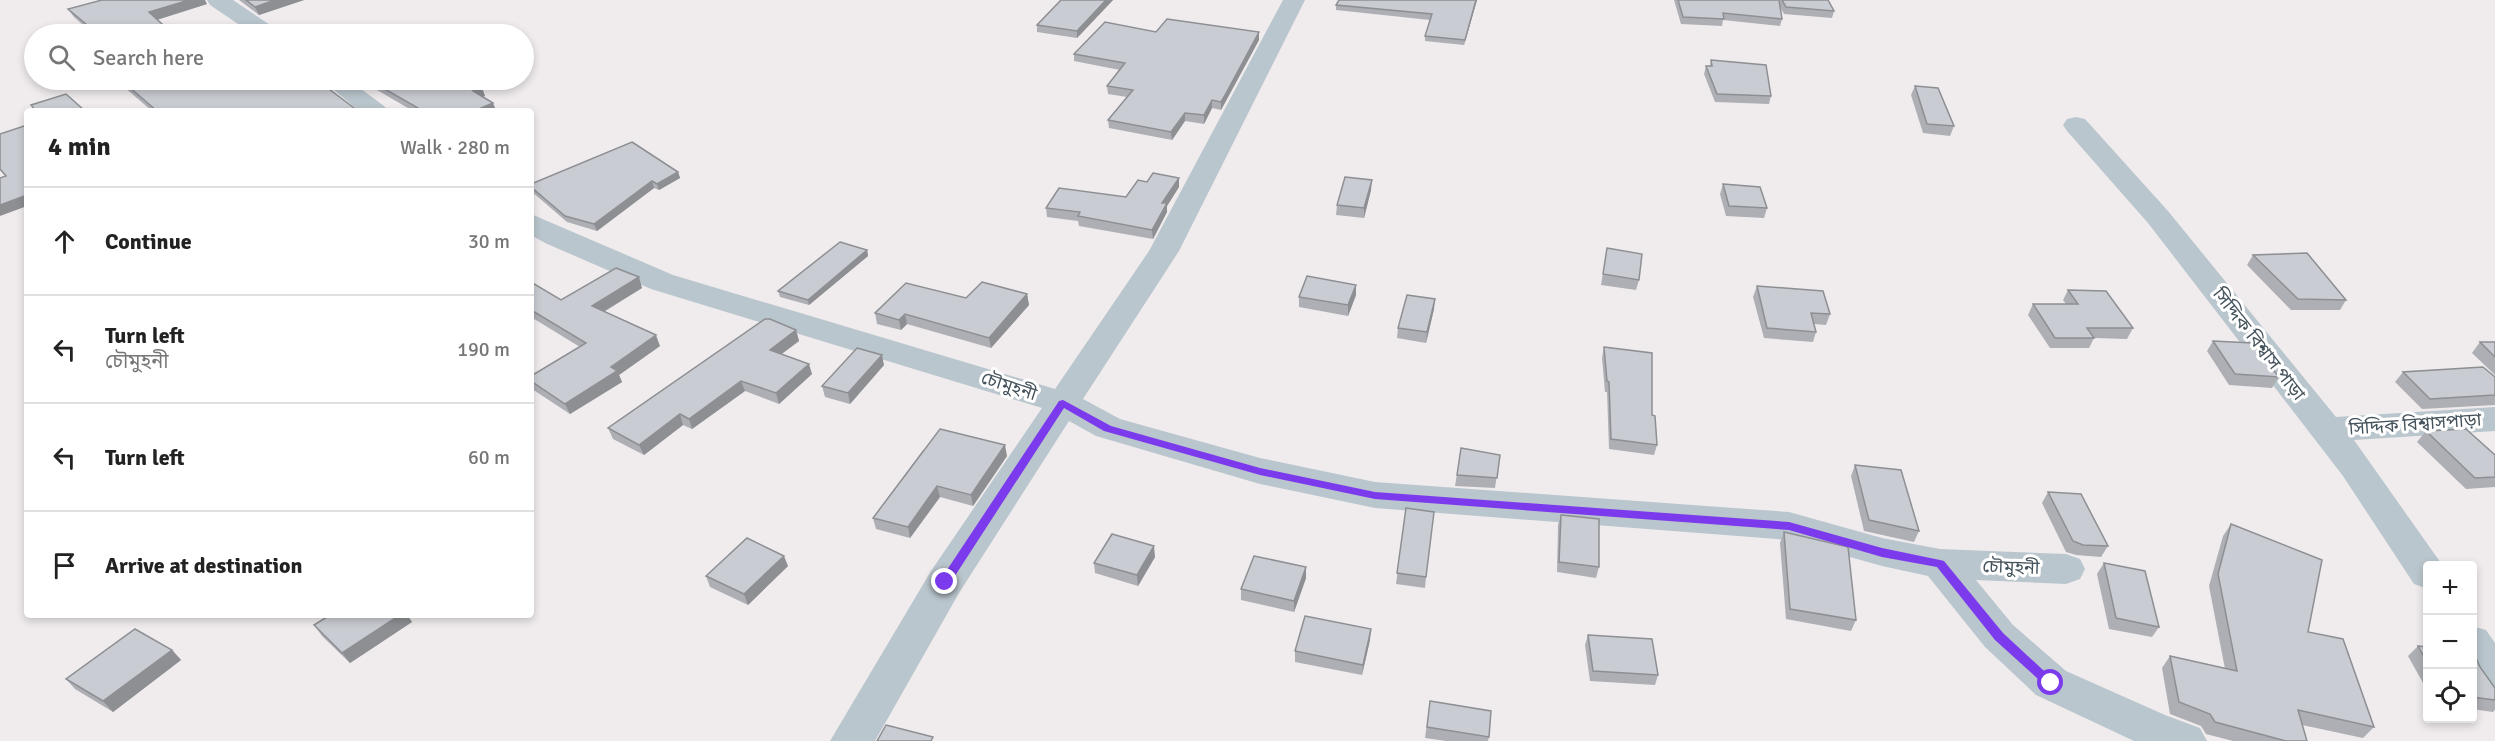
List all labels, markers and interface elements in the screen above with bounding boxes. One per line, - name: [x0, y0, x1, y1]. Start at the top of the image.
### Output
- search box: [24, 24, 534, 90]
- icon: search: [45, 41, 78, 74]
- text: Search here: [93, 44, 204, 71]
- text: 4 min: [48, 131, 111, 163]
- text: Walk · 280 m: [400, 135, 510, 160]
- icon: ahead: [48, 225, 81, 258]
- text: Continue: [105, 228, 192, 255]
- text: 30 m: [468, 229, 510, 254]
- street label: সিদ্দিক বিশ্বাস পাড়া: [2208, 283, 2310, 405]
- text: Turn left: [105, 322, 185, 349]
- icon: left: [48, 333, 81, 366]
- text: 190 m: [457, 337, 510, 362]
- text: চৌমুহনী: [105, 349, 169, 374]
- street label: চৌমুহনী: [978, 367, 1040, 405]
- street label: সিদ্দিক বিশ্বাসপাড়া: [2347, 408, 2482, 440]
- icon: left: [48, 441, 81, 474]
- text: Turn left: [105, 444, 185, 471]
- text: 60 m: [468, 445, 510, 470]
- icon: arrive: [48, 549, 81, 582]
- text: Arrive at destination: [105, 552, 302, 579]
- street label: চৌমুহনী: [1982, 555, 2040, 579]
- map controls: [2423, 561, 2477, 723]
- button: +: [2423, 561, 2477, 615]
- route end: [931, 568, 957, 594]
- button: −: [2423, 615, 2477, 669]
- route start: [2037, 669, 2063, 695]
- button: locate: [2423, 669, 2477, 723]

